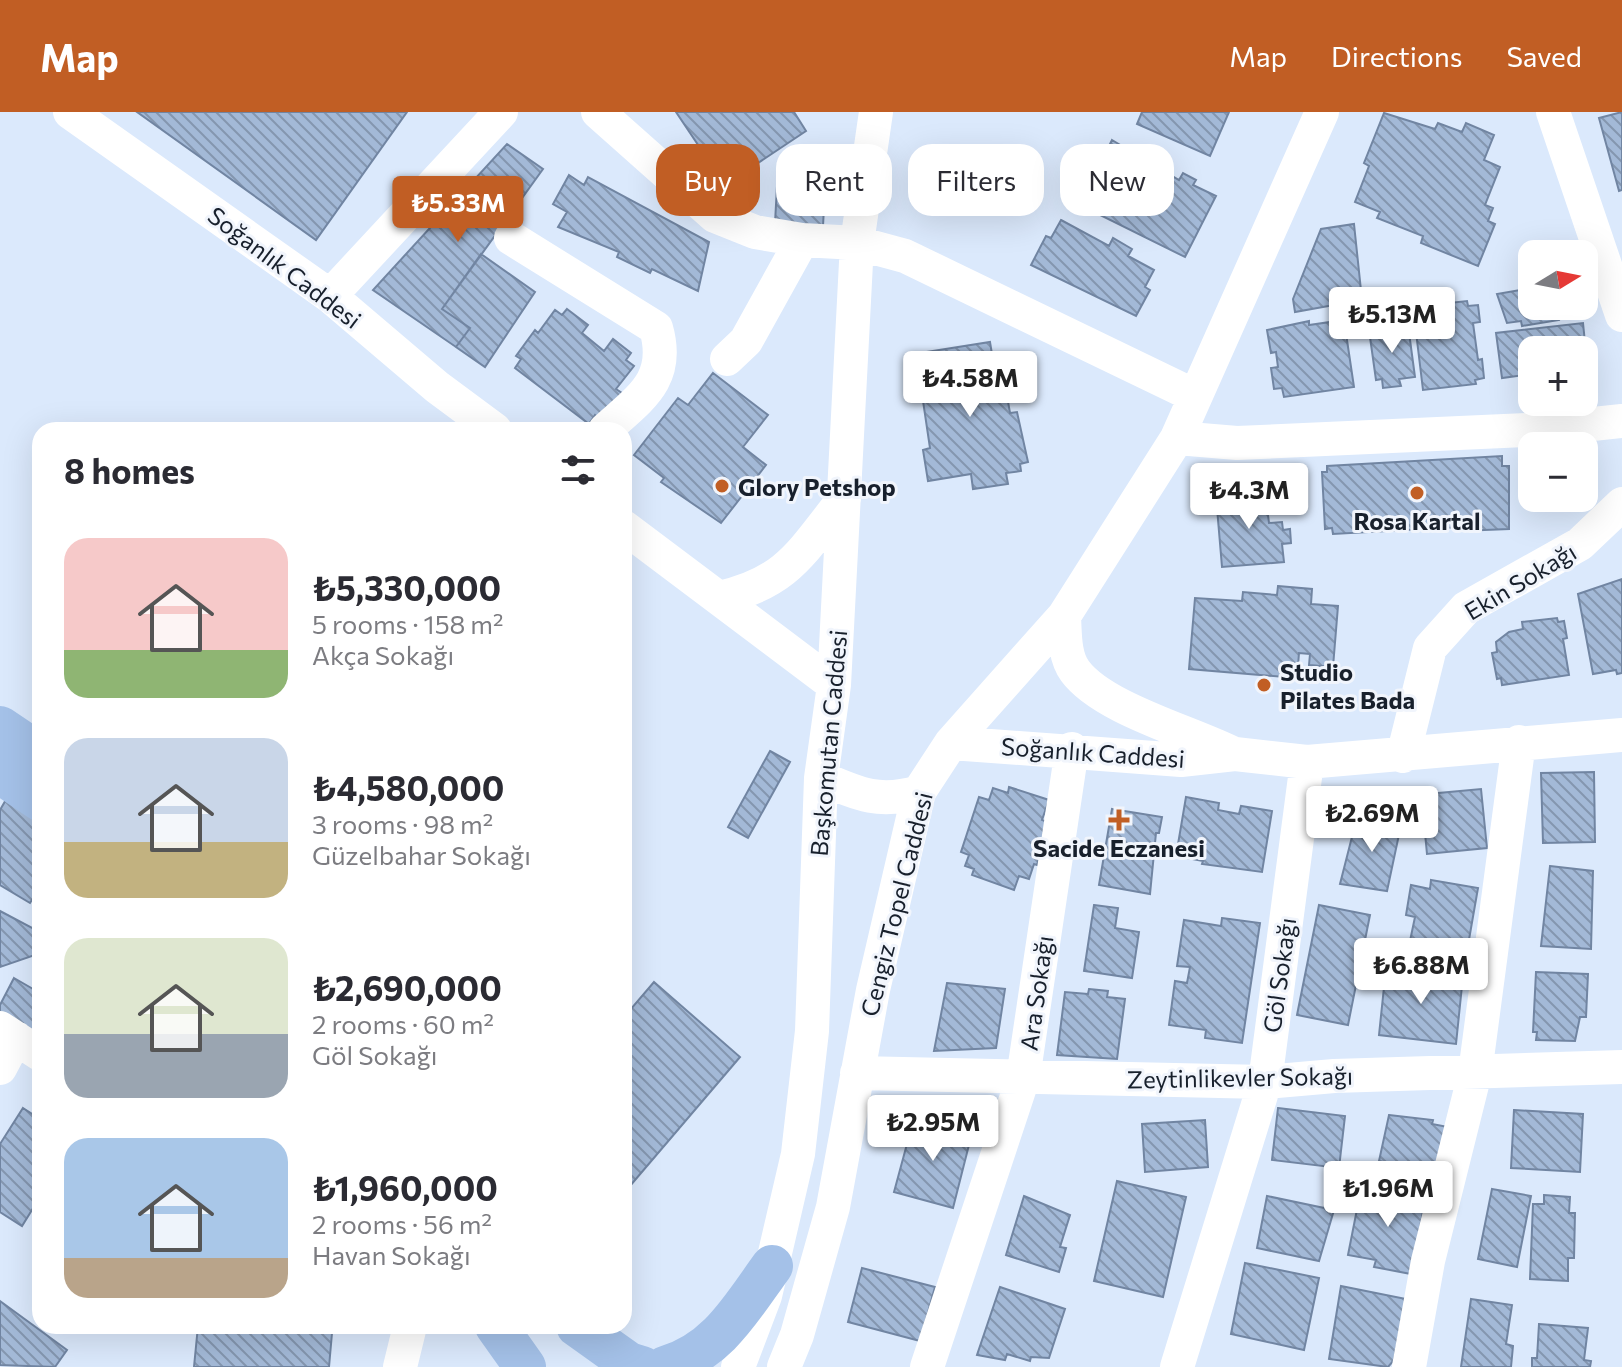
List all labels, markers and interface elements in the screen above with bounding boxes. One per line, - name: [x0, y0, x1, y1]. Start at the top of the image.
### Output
- text: Map: [40, 33, 119, 80]
- text: Map: [1229, 39, 1287, 73]
- text: Directions: [1331, 39, 1462, 73]
- text: Saved: [1506, 39, 1582, 73]
- chip: Buy: [656, 144, 760, 216]
- chip: Rent: [776, 144, 892, 216]
- chip: Filters: [908, 144, 1044, 216]
- chip: New: [1060, 144, 1174, 216]
- pin: ₺5.33M: [393, 176, 523, 244]
- text: ₺5.33M: [410, 186, 506, 217]
- street label: Soğanlık Caddesi: [203, 200, 367, 334]
- north arrow: [1518, 240, 1598, 320]
- map controls: [1518, 240, 1598, 512]
- pin: ₺5.13M: [1327, 287, 1457, 355]
- text: ₺5.13M: [1347, 297, 1437, 328]
- button: +: [1518, 336, 1598, 416]
- pin: ₺4.58M: [905, 351, 1035, 419]
- text: ₺4.58M: [921, 361, 1019, 392]
- button: −: [1518, 432, 1598, 512]
- icon: filters: [556, 448, 600, 492]
- text: 8 homes: [64, 449, 195, 491]
- pin: ₺4.3M: [1193, 463, 1305, 531]
- place label: Glory Petshop: [738, 472, 896, 501]
- text: ₺4.3M: [1208, 473, 1290, 504]
- marker: Glory Petshop: [713, 477, 731, 495]
- marker: Rosa Kartal: [1408, 484, 1426, 502]
- place label: Rosa Kartal: [1354, 506, 1480, 535]
- street label: Ekin Sokağı: [1459, 536, 1581, 626]
- text: ₺5,330,000: [312, 566, 501, 608]
- icon: home: [128, 570, 224, 666]
- text: 5 rooms · 158 m²: [312, 608, 503, 639]
- street label: Başkomutan Caddesi: [804, 629, 852, 857]
- text: Akça Sokağı: [312, 639, 454, 670]
- place label: Studio Pilates Bada: [1280, 657, 1415, 714]
- marker: Studio Pilates Bada: [1255, 676, 1273, 694]
- street label: Soğanlık Caddesi: [1000, 731, 1186, 773]
- text: ₺4,580,000: [312, 766, 504, 808]
- icon: home: [128, 770, 224, 866]
- pin: ₺2.69M: [1307, 786, 1437, 854]
- street label: Cengiz Topel Caddesi: [854, 789, 938, 1019]
- text: ₺2.69M: [1324, 796, 1420, 827]
- text: 3 rooms · 98 m²: [312, 808, 493, 839]
- marker: Sacide Eczanesi: [1110, 811, 1128, 829]
- place label: Sacide Eczanesi: [1033, 833, 1205, 862]
- text: Güzelbahar Sokağı: [312, 839, 531, 870]
- street label: Göl Sokağı: [1257, 916, 1301, 1034]
- street label: Ara Sokağı: [1014, 933, 1058, 1053]
- pin: ₺6.88M: [1356, 938, 1486, 1006]
- text: ₺6.88M: [1372, 948, 1470, 979]
- text: ₺2,690,000: [312, 966, 502, 1008]
- icon: home: [128, 970, 224, 1066]
- text: 2 rooms · 60 m²: [312, 1008, 494, 1039]
- text: Göl Sokağı: [312, 1039, 437, 1070]
- street label: Zeytinlikevler Sokağı: [1127, 1061, 1353, 1093]
- pin: ₺2.95M: [868, 1095, 998, 1163]
- text: ₺2.95M: [885, 1105, 981, 1136]
- pin: ₺1.96M: [1323, 1161, 1453, 1229]
- text: ₺1,960,000: [312, 1166, 498, 1208]
- icon: home: [128, 1170, 224, 1266]
- text: ₺1.96M: [1342, 1171, 1434, 1202]
- text: 2 rooms · 56 m²: [312, 1208, 492, 1239]
- text: Havan Sokağı: [312, 1239, 471, 1270]

